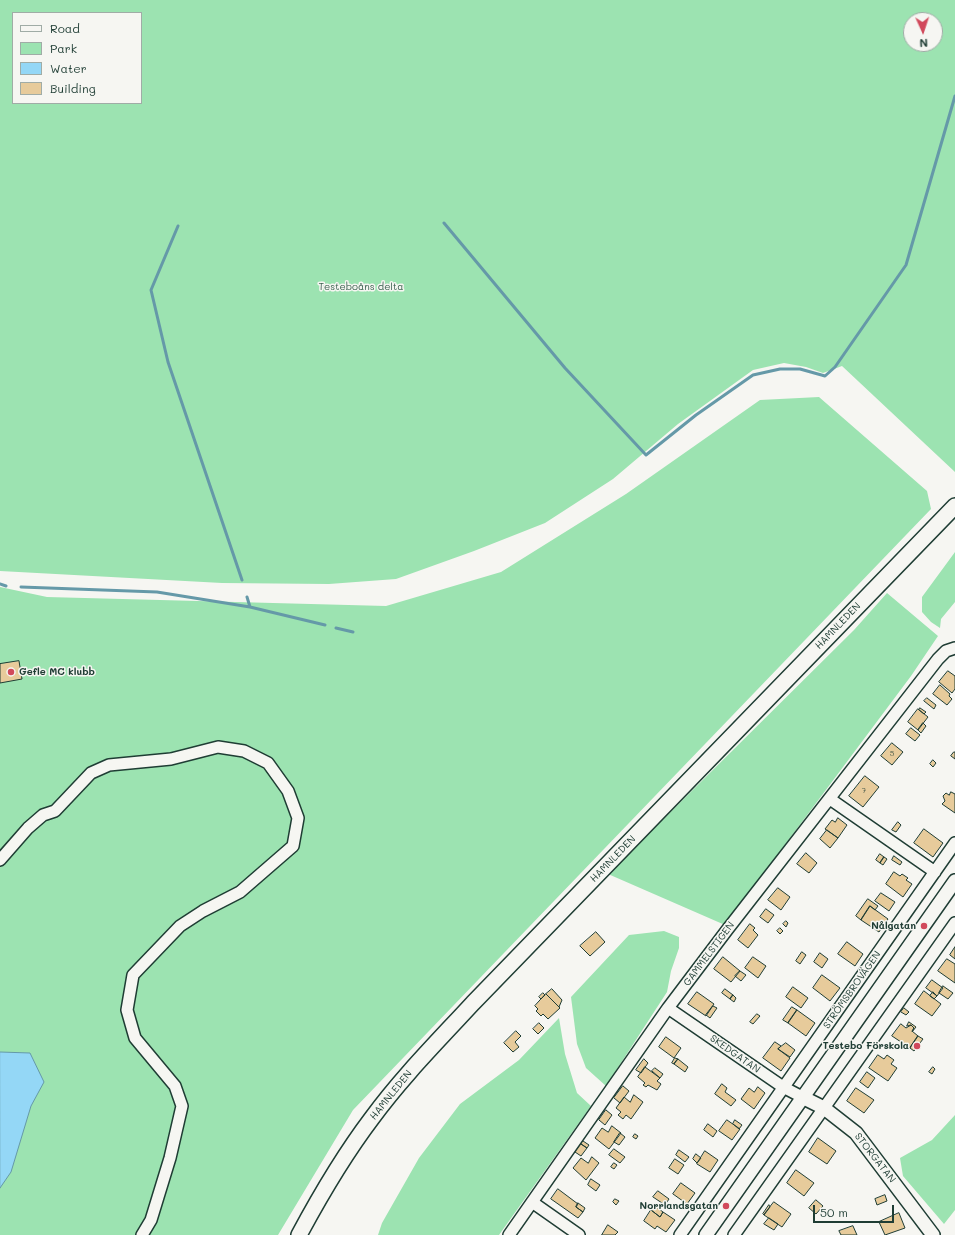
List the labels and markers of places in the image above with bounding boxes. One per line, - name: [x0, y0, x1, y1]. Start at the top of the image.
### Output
- place label: Gefle MC klubb: [19, 666, 95, 678]
- marker: Gefle MC klubb: [6, 667, 16, 677]
- place label: Nålgatan: [871, 920, 916, 932]
- marker: Nålgatan: [919, 921, 929, 931]
- place label: Testebo Förskola: [823, 1040, 909, 1052]
- marker: Testebo Förskola: [912, 1041, 922, 1051]
- place label: Norrlandsgatan: [640, 1200, 718, 1212]
- marker: Norrlandsgatan: [721, 1201, 731, 1211]

